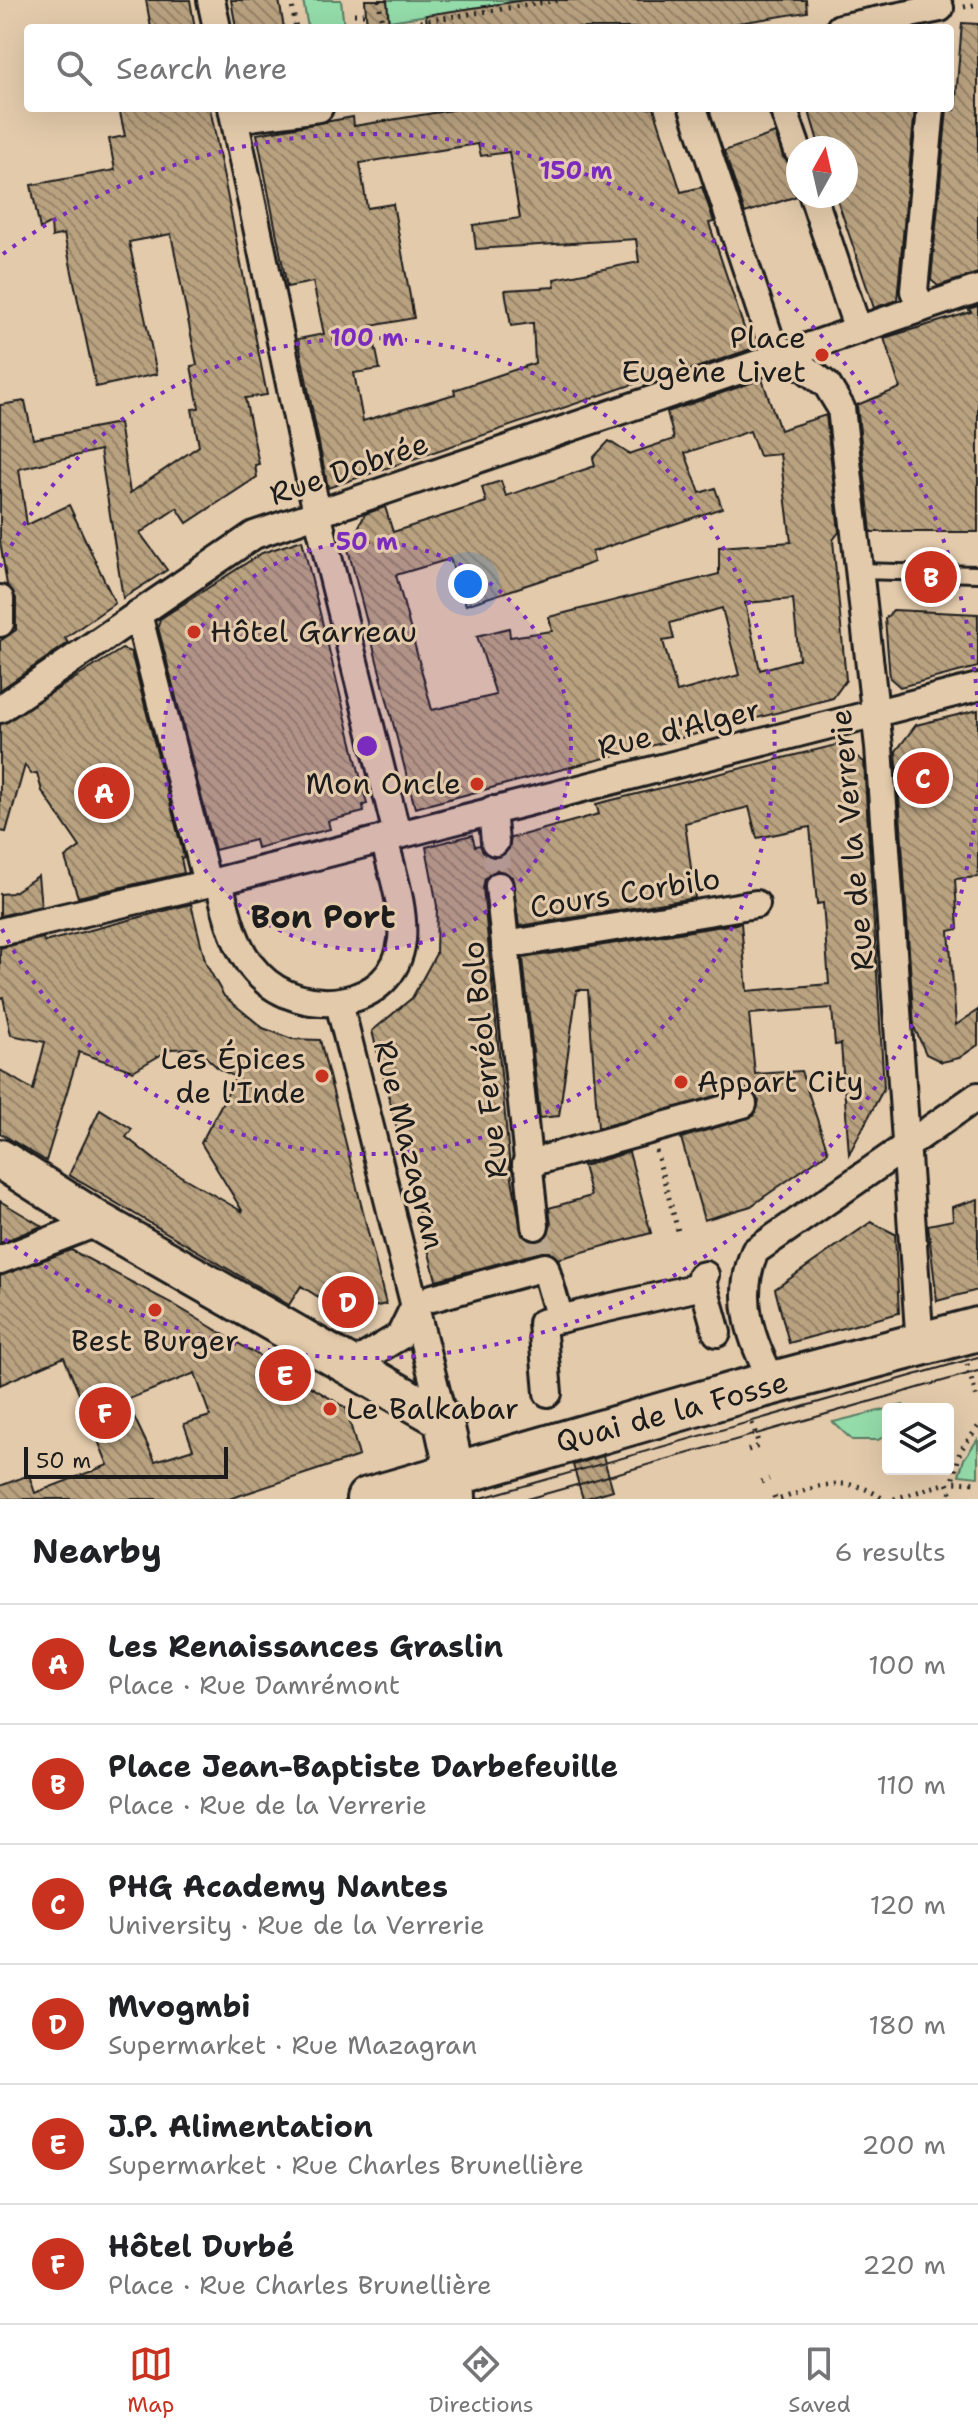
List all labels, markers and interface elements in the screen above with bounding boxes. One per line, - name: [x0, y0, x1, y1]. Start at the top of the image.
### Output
- search box: [24, 24, 954, 112]
- icon: search: [52, 46, 96, 90]
- text: Search here: [116, 48, 287, 89]
- north arrow: [786, 136, 858, 208]
- text: 150 m: [540, 155, 612, 187]
- place label: Place Eugène Livet: [622, 317, 806, 392]
- text: 100 m: [330, 322, 404, 354]
- marker: Place Eugène Livet: [813, 346, 831, 364]
- street label: Rue Dobrée: [264, 422, 434, 515]
- text: 50 m: [336, 526, 398, 558]
- pin: B: [905, 547, 957, 607]
- your location: [448, 564, 488, 604]
- place label: Hôtel Garreau: [210, 611, 417, 652]
- marker: Hôtel Garreau: [185, 623, 203, 641]
- street label: Rue d'Alger: [593, 688, 765, 769]
- street label: Rue de la Verrerie: [820, 707, 883, 973]
- centre of rings: [353, 732, 381, 760]
- pin: C: [897, 748, 949, 808]
- pin: A: [78, 763, 130, 823]
- place label: Mon Oncle: [306, 763, 461, 804]
- marker: Mon Oncle: [468, 775, 486, 793]
- street label: Cours Corbilo: [527, 857, 723, 928]
- district label: Bon Port: [250, 895, 396, 938]
- street label: Rue Ferréol Bolo: [452, 939, 517, 1181]
- street label: Rue Mazagran: [364, 1036, 455, 1254]
- place label: Les Épices de l'Inde: [160, 1038, 306, 1113]
- place label: Appart City: [697, 1061, 864, 1102]
- marker: Les Épices de l'Inde: [313, 1067, 331, 1085]
- marker: Appart City: [672, 1073, 690, 1091]
- pin: D: [322, 1272, 374, 1332]
- marker: Best Burger: [146, 1301, 164, 1319]
- place label: Best Burger: [71, 1320, 239, 1361]
- pin: E: [259, 1345, 311, 1405]
- street label: Quai de la Fosse: [551, 1361, 792, 1462]
- pin: F: [79, 1383, 131, 1443]
- place label: Le Balkabar: [346, 1388, 519, 1429]
- marker: Le Balkabar: [321, 1400, 339, 1418]
- map controls: [882, 1403, 954, 1475]
- button: layers: [882, 1403, 954, 1475]
- scale bar: [24, 1443, 228, 1479]
- text: 50 m: [36, 1446, 91, 1475]
- text: Nearby: [32, 1528, 162, 1574]
- text: 6 results: [834, 1534, 946, 1569]
- text: Les Renaissances Graslin: [108, 1626, 503, 1667]
- text: A: [48, 1647, 68, 1682]
- text: 100 m: [868, 1647, 946, 1682]
- text: Place · Rue Damrémont: [108, 1667, 400, 1702]
- text: Place Jean-Baptiste Darbefeuille: [108, 1746, 618, 1787]
- text: B: [50, 1767, 66, 1802]
- text: 110 m: [876, 1767, 946, 1802]
- text: Place · Rue de la Verrerie: [108, 1787, 427, 1822]
- text: PHG Academy Nantes: [108, 1866, 448, 1907]
- text: C: [50, 1887, 66, 1922]
- text: 120 m: [870, 1887, 946, 1922]
- text: University · Rue de la Verrerie: [108, 1907, 485, 1942]
- text: Mvogmbi: [108, 1986, 251, 2027]
- text: D: [49, 2007, 67, 2042]
- text: 180 m: [868, 2007, 946, 2042]
- text: Supermarket · Rue Mazagran: [108, 2027, 477, 2062]
- text: J.P. Alimentation: [108, 2106, 373, 2147]
- text: E: [49, 2127, 67, 2162]
- text: 200 m: [861, 2127, 946, 2162]
- text: Supermarket · Rue Charles Brunellière: [108, 2147, 584, 2182]
- text: Hôtel Durbé: [108, 2226, 295, 2267]
- text: F: [50, 2247, 66, 2282]
- text: 220 m: [862, 2247, 946, 2282]
- text: Place · Rue Charles Brunellière: [108, 2267, 492, 2302]
- tab: Map: [127, 2342, 174, 2419]
- tab: Directions: [429, 2342, 534, 2419]
- tab: Saved: [788, 2342, 851, 2419]

